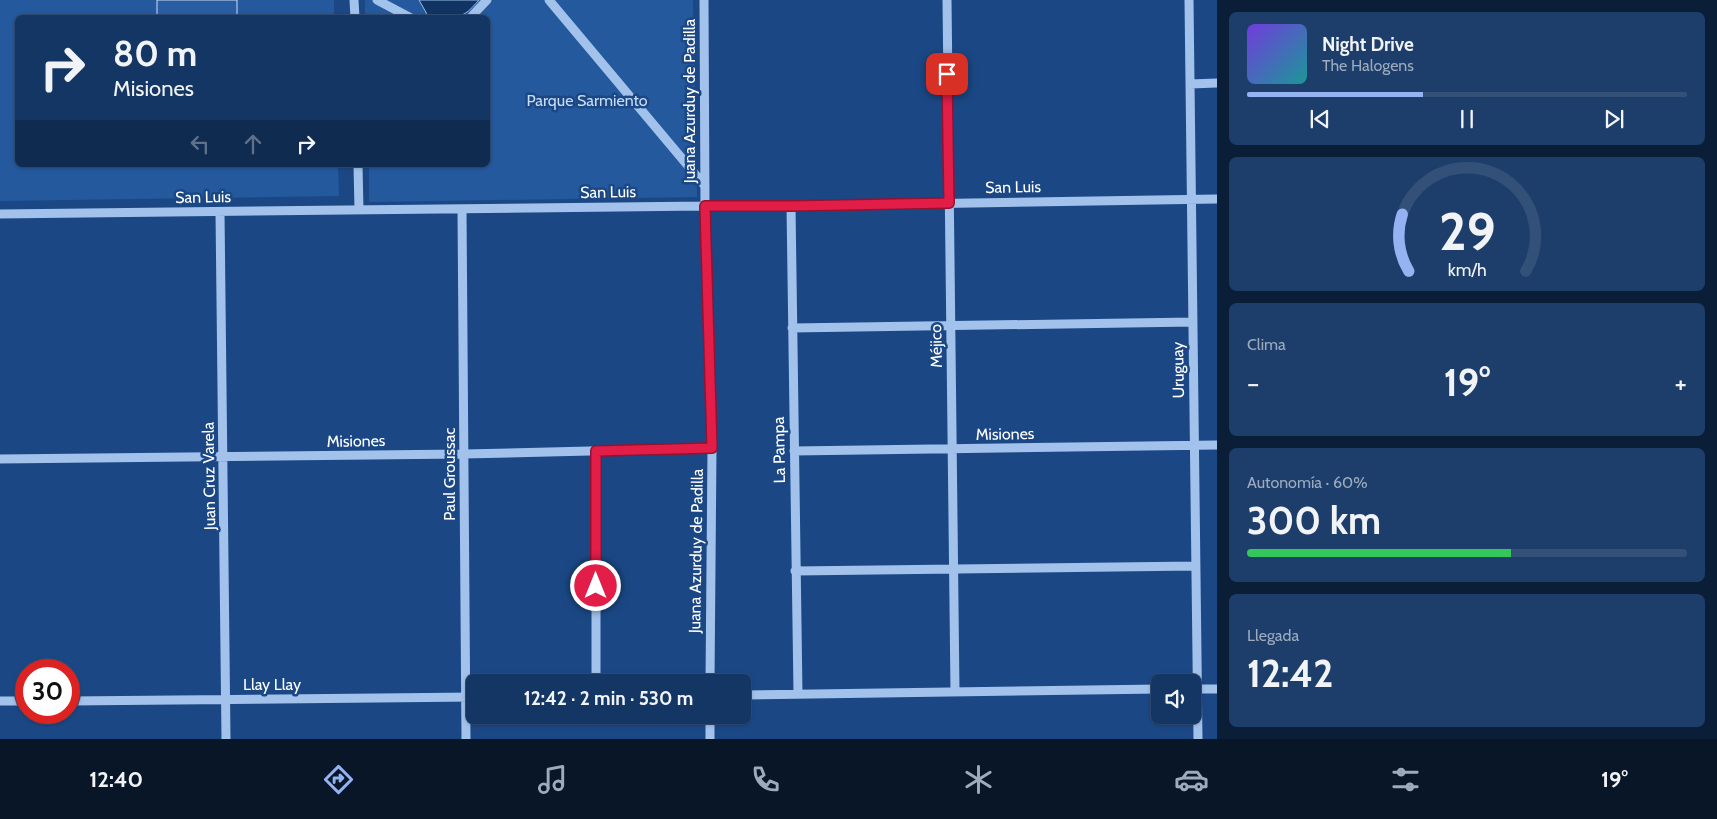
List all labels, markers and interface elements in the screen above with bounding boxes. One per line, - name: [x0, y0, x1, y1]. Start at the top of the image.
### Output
- street label: Juana Azurduy de Padilla: [680, 18, 699, 184]
- text: 80 m: [113, 32, 197, 75]
- text: Night Drive: [1322, 33, 1414, 56]
- icon: right: [30, 35, 95, 100]
- pin: [926, 53, 968, 95]
- text: The Halogens: [1322, 56, 1414, 75]
- icon: arrive: [933, 60, 961, 88]
- text: Misiones: [113, 75, 194, 102]
- park label: Parque Sarmiento: [526, 91, 648, 110]
- icon: previous: [1306, 105, 1334, 133]
- icon: pause: [1453, 105, 1481, 133]
- icon: next: [1600, 105, 1628, 133]
- icon: left: [186, 130, 214, 158]
- icon: ahead: [239, 130, 267, 158]
- icon: right: [292, 130, 320, 158]
- street label: San Luis: [985, 177, 1041, 197]
- street label: San Luis: [580, 182, 636, 202]
- street label: San Luis: [175, 187, 231, 207]
- text: 29: [1439, 200, 1495, 263]
- text: km/h: [1447, 259, 1487, 280]
- street label: Méjico: [926, 324, 946, 368]
- text: Clima: [1247, 335, 1286, 354]
- street label: Uruguay: [1168, 342, 1188, 398]
- text: 19°: [1444, 359, 1490, 406]
- text: −: [1247, 366, 1259, 400]
- text: +: [1675, 366, 1687, 400]
- street label: La Pampa: [769, 416, 789, 483]
- street label: Juan Cruz Varela: [199, 421, 219, 531]
- street label: Misiones: [975, 424, 1035, 444]
- street label: Paul Groussac: [440, 427, 459, 521]
- street label: Misiones: [326, 431, 386, 451]
- street label: Juana Azurduy de Padilla: [685, 468, 707, 634]
- text: Autonomía · 60%: [1247, 473, 1368, 492]
- text: 300 km: [1247, 497, 1381, 544]
- position arrow: [569, 559, 621, 611]
- text: Llegada: [1247, 626, 1299, 645]
- text: 12:42: [1247, 650, 1333, 697]
- speed limit sign: 30: [15, 659, 80, 724]
- map controls: [1151, 674, 1201, 724]
- button: sound: [1151, 674, 1201, 724]
- street label: Llay Llay: [243, 675, 301, 694]
- text: 12:42 · 2 min · 530 m: [524, 687, 693, 710]
- icon: directions: [321, 762, 356, 797]
- icon: music: [535, 762, 570, 797]
- icon: phone: [748, 762, 783, 797]
- icon: climate: [961, 762, 996, 797]
- icon: car: [1174, 762, 1209, 797]
- icon: filters: [1388, 762, 1423, 797]
- text: 12:40: [89, 766, 143, 793]
- text: 19°: [1601, 766, 1628, 793]

